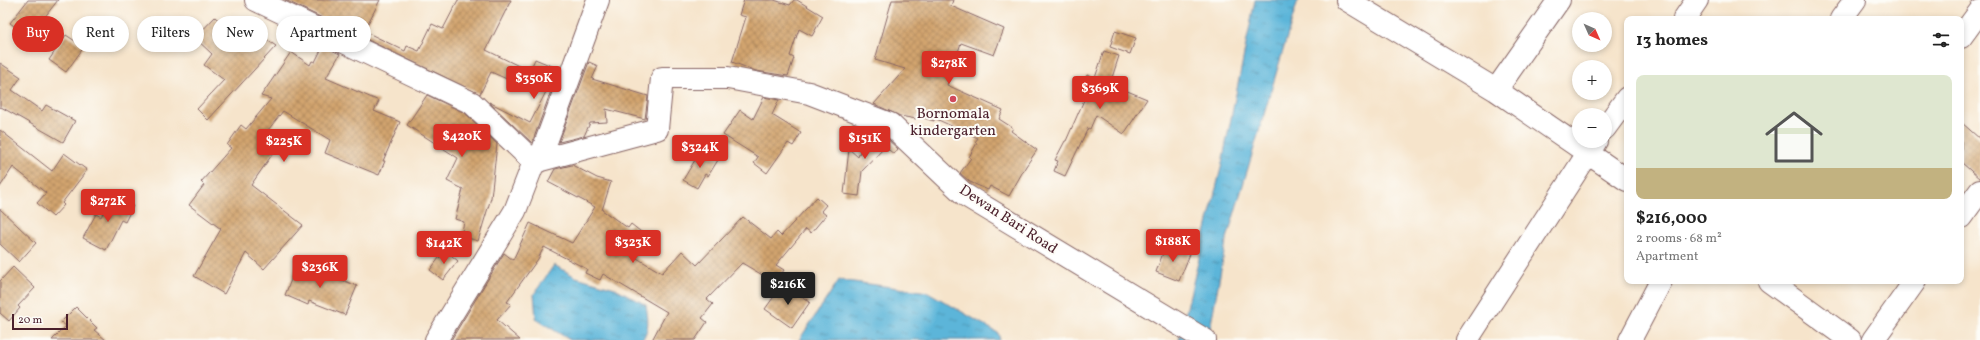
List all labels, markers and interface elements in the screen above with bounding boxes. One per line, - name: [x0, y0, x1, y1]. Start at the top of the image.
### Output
- north arrow: [1572, 12, 1612, 52]
- map controls: [1572, 12, 1612, 148]
- chip: Buy: [12, 16, 64, 52]
- chip: Rent: [72, 16, 129, 52]
- chip: Filters: [137, 16, 204, 52]
- chip: New: [212, 16, 268, 52]
- chip: Apartment: [276, 16, 371, 52]
- text: 13 homes: [1636, 29, 1708, 52]
- icon: filters: [1930, 29, 1952, 51]
- pin: $278K: [921, 51, 977, 85]
- text: $278K: [931, 55, 967, 73]
- button: +: [1572, 60, 1612, 100]
- pin: $350K: [506, 66, 562, 100]
- text: $350K: [515, 70, 553, 88]
- pin: $369K: [1072, 76, 1128, 110]
- text: $369K: [1081, 80, 1119, 98]
- marker: Bornomala kindergarten: [948, 94, 958, 104]
- icon: home: [1758, 101, 1830, 173]
- place label: Bornomala kindergarten: [910, 104, 996, 142]
- button: −: [1572, 108, 1612, 148]
- pin: $420K: [434, 124, 490, 158]
- pin: $151K: [837, 126, 893, 160]
- text: $420K: [442, 128, 482, 146]
- pin: $225K: [256, 129, 312, 163]
- text: $151K: [848, 130, 882, 148]
- text: $225K: [266, 133, 302, 151]
- pin: $324K: [672, 135, 728, 169]
- text: $324K: [681, 139, 719, 157]
- street label: Dewan Bari Road: [955, 180, 1061, 260]
- pin: $272K: [80, 189, 136, 223]
- text: $272K: [90, 193, 126, 211]
- text: $216,000: [1636, 207, 1707, 230]
- pin: $188K: [1145, 229, 1201, 263]
- pin: $323K: [605, 230, 661, 264]
- text: 2 rooms · 68 m²: [1636, 230, 1722, 248]
- pin: $142K: [416, 231, 472, 265]
- text: $188K: [1155, 233, 1191, 251]
- text: $323K: [615, 234, 651, 252]
- text: $142K: [426, 235, 462, 253]
- text: Apartment: [1636, 248, 1699, 266]
- pin: $236K: [292, 255, 348, 289]
- text: $236K: [301, 259, 339, 277]
- pin: $216K: [760, 272, 816, 306]
- text: $216K: [770, 276, 806, 294]
- scale bar: [12, 312, 68, 331]
- text: 20 m: [18, 313, 42, 328]

